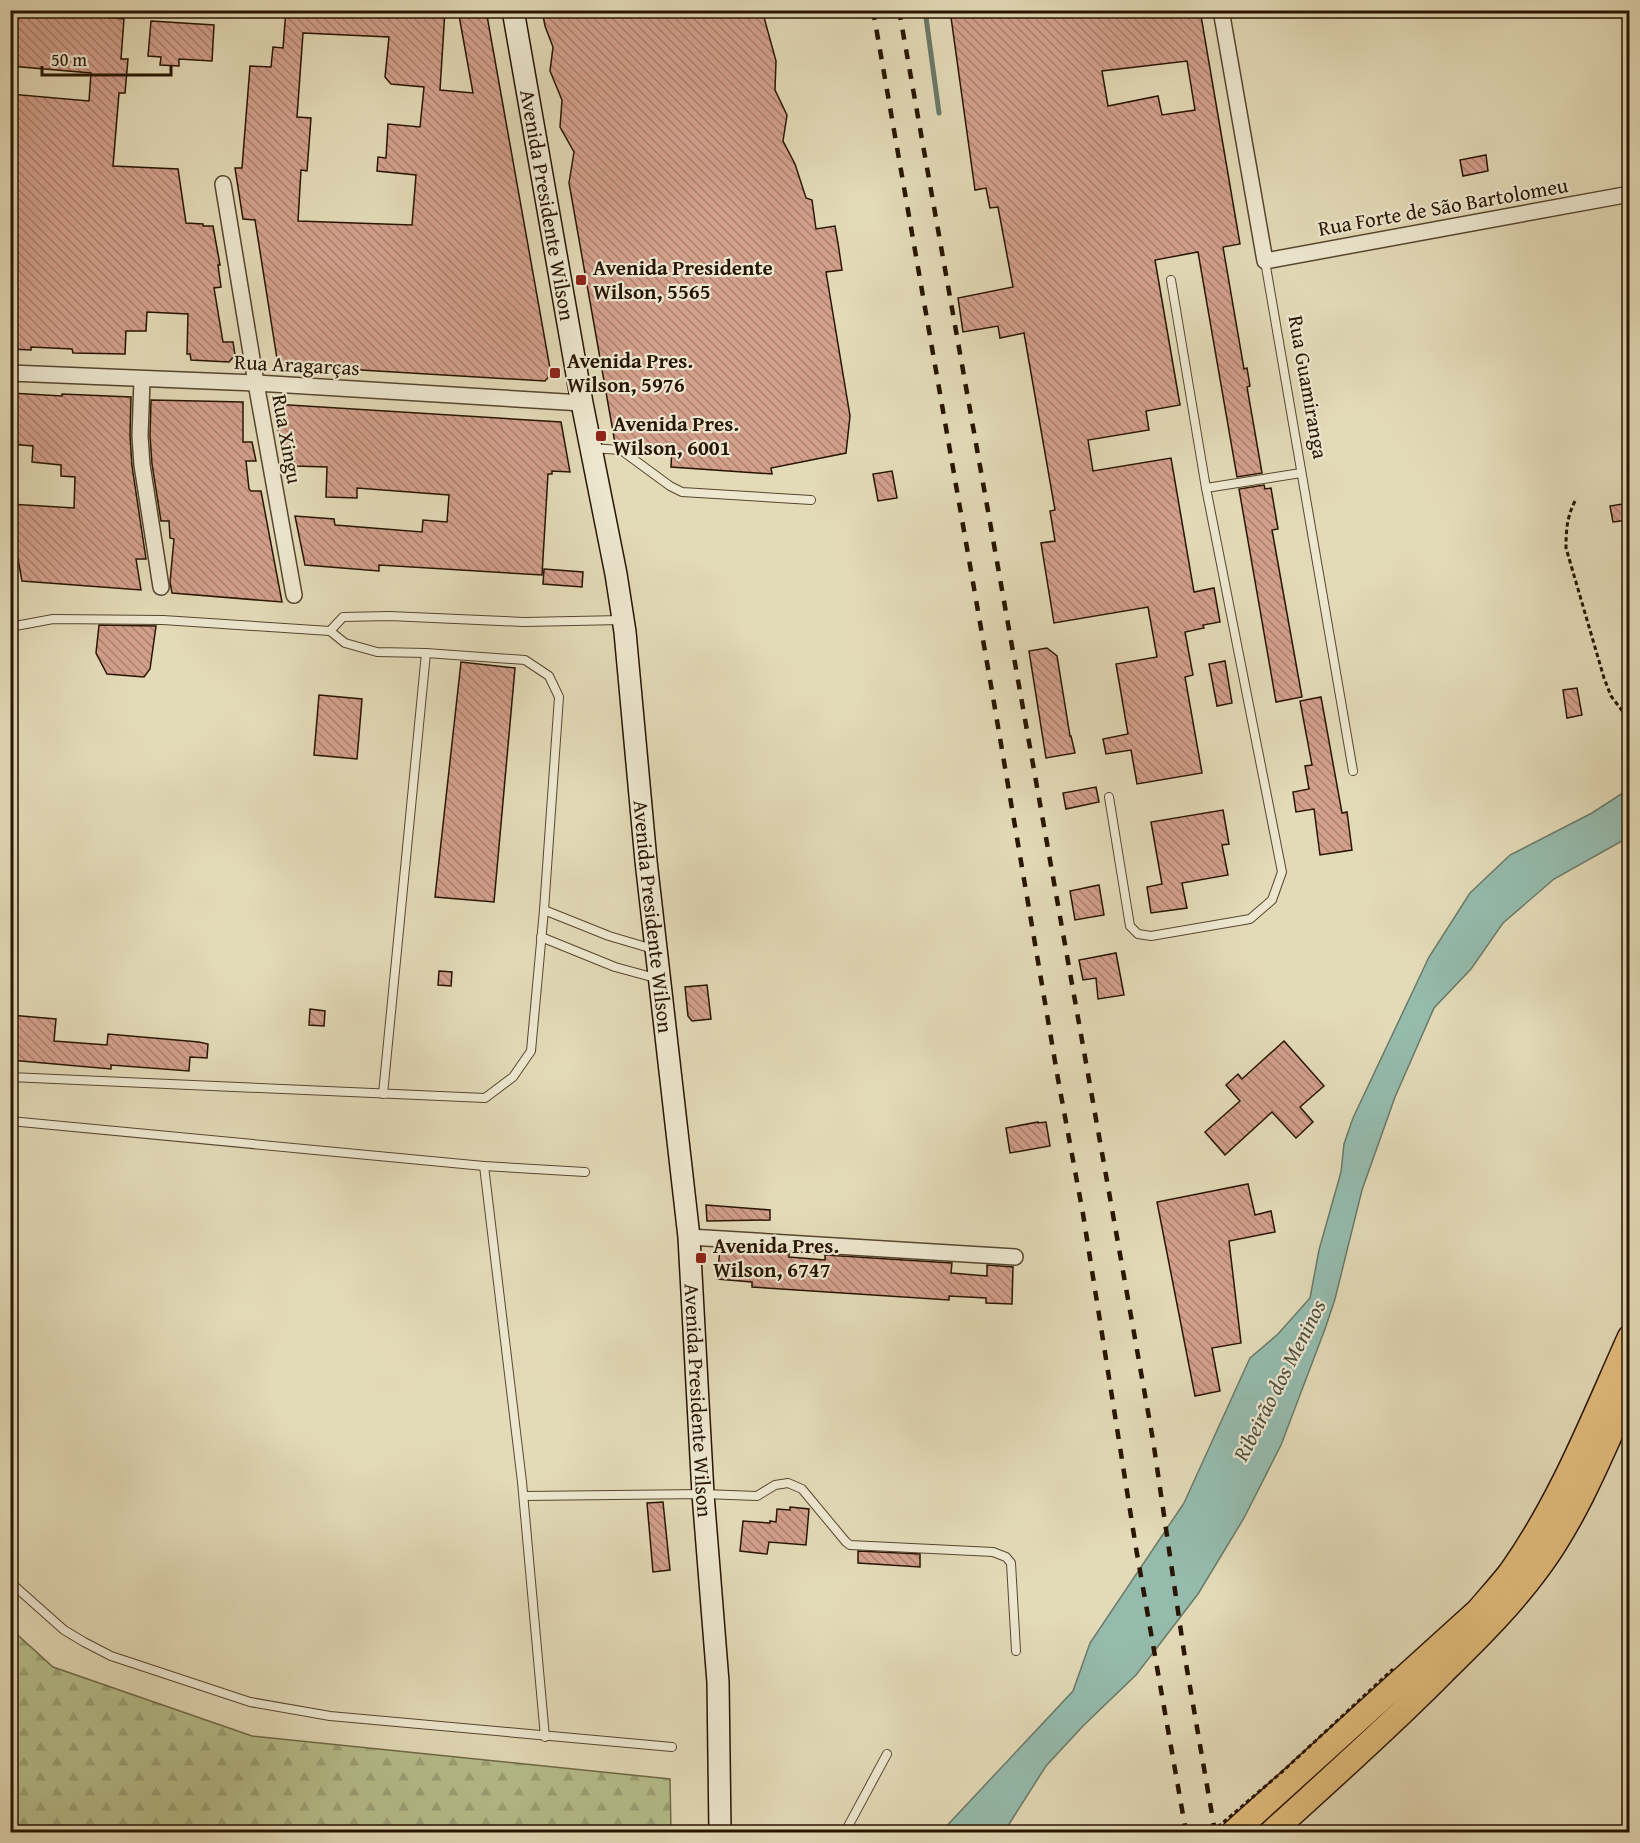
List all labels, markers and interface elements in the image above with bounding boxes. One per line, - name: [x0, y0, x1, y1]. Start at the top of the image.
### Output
- scale bar: [42, 39, 171, 77]
- text: 50 m: [51, 46, 87, 73]
- street label: Avenida Presidente Wilson: [512, 87, 583, 323]
- street label: Rua Forte de São Bartolomeu: [1315, 169, 1571, 244]
- place label: Avenida Presidente Wilson, 5565: [593, 252, 773, 307]
- marker: Avenida Presidente Wilson, 5565: [574, 273, 588, 287]
- street label: Rua Guamiranga: [1281, 313, 1336, 461]
- place label: Avenida Pres. Wilson, 5976: [567, 345, 693, 400]
- street label: Rua Aragarças: [233, 346, 361, 383]
- marker: Avenida Pres. Wilson, 5976: [548, 366, 562, 380]
- street label: Rua Xingu: [264, 392, 311, 487]
- place label: Avenida Pres. Wilson, 6001: [613, 408, 739, 463]
- marker: Avenida Pres. Wilson, 6001: [594, 429, 608, 443]
- street label: Avenida Presidente Wilson: [625, 799, 682, 1035]
- place label: Avenida Pres. Wilson, 6747: [713, 1230, 839, 1285]
- marker: Avenida Pres. Wilson, 6747: [694, 1251, 708, 1265]
- street label: Avenida Presidente Wilson: [677, 1283, 721, 1519]
- water label: Ribeirão dos Meninos: [1224, 1294, 1334, 1467]

